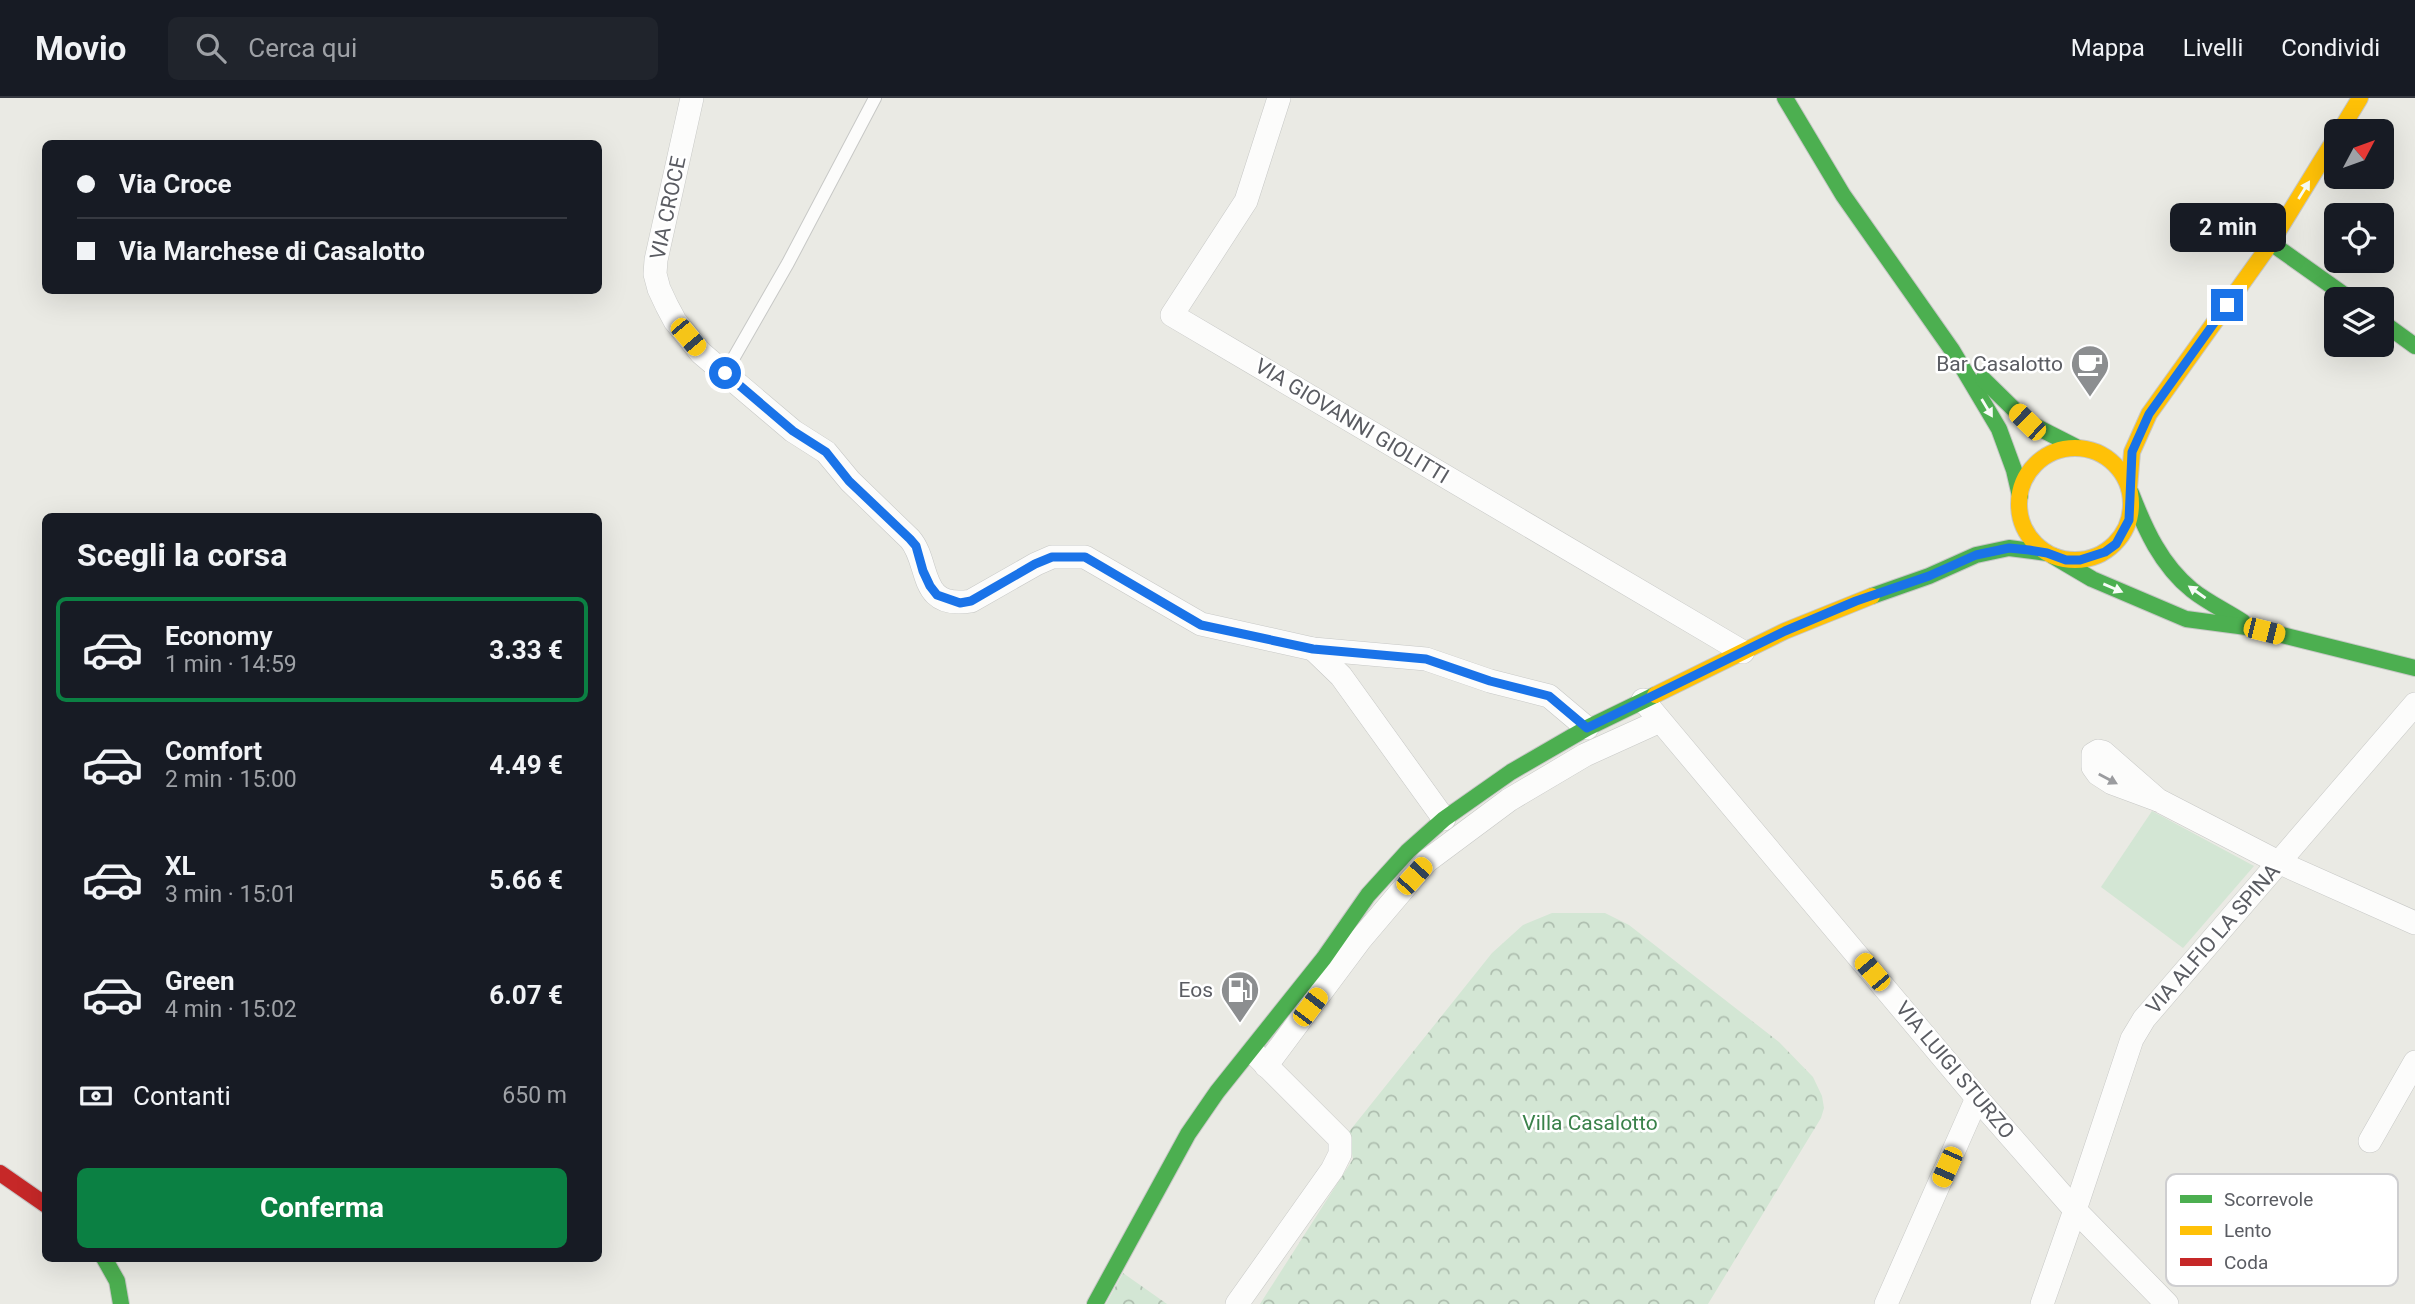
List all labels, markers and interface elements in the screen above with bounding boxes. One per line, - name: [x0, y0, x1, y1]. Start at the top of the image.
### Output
- search box: [168, 17, 658, 80]
- text: Movio: [35, 29, 126, 68]
- icon: search: [192, 29, 230, 67]
- text: Cerca qui: [248, 33, 357, 63]
- text: Mappa: [2071, 34, 2145, 62]
- text: Livelli: [2183, 34, 2243, 62]
- text: Condividi: [2281, 34, 2380, 62]
- north arrow: [2324, 119, 2394, 189]
- map controls: [2324, 119, 2394, 357]
- street label: VIA CROCE: [645, 154, 691, 262]
- text: Via Croce: [119, 169, 232, 199]
- one-way arrow: [2297, 180, 2310, 199]
- button: locate: [2324, 203, 2394, 273]
- callout: 2 min: [2169, 204, 2285, 252]
- text: 2 min: [2199, 214, 2257, 241]
- text: Via Marchese di Casalotto: [119, 236, 425, 266]
- button: layers: [2324, 287, 2394, 357]
- route end: [2211, 289, 2243, 321]
- car: [667, 314, 710, 360]
- cafe icon: Bar Casalotto: [2069, 343, 2111, 398]
- place label: Bar Casalotto: [1936, 352, 2063, 376]
- street label: VIA GIOVANNI GIOLITTI: [1251, 354, 1453, 488]
- route start: [709, 357, 741, 389]
- one-way arrow: [1981, 399, 1993, 418]
- car: [2005, 400, 2050, 444]
- text: Scegli la corsa: [77, 536, 287, 574]
- one-way arrow: [2102, 583, 2123, 594]
- one-way arrow: [2188, 585, 2206, 599]
- car: [2242, 616, 2287, 646]
- icon: car: [81, 618, 144, 681]
- text: Economy: [165, 621, 272, 651]
- text: 3.33 €: [489, 635, 563, 665]
- text: 1 min · 14:59: [165, 651, 297, 678]
- icon: car: [81, 733, 144, 796]
- text: Comfort: [165, 736, 262, 766]
- text: 4.49 €: [489, 750, 563, 780]
- text: 2 min · 15:00: [165, 766, 297, 793]
- one-way arrow: [2099, 773, 2119, 785]
- icon: car: [81, 848, 144, 911]
- text: XL: [165, 851, 196, 881]
- car: [1393, 853, 1436, 899]
- street label: VIA ALFIO LA SPINA: [2141, 859, 2285, 1019]
- text: 5.66 €: [489, 865, 563, 895]
- text: 3 min · 15:01: [165, 881, 297, 908]
- car: [1851, 949, 1894, 995]
- icon: car: [81, 963, 144, 1026]
- text: Green: [165, 966, 235, 996]
- fuel station icon: Eos: [1219, 969, 1261, 1024]
- place label: Eos: [1178, 978, 1213, 1002]
- text: 6.07 €: [489, 980, 563, 1010]
- car: [1289, 984, 1332, 1030]
- text: 4 min · 15:02: [165, 996, 297, 1023]
- street label: VIA LUIGI STURZO: [1891, 996, 2019, 1144]
- icon: cash: [77, 1077, 115, 1115]
- text: Contanti: [133, 1081, 231, 1111]
- text: 650 m: [502, 1082, 567, 1109]
- park label: Villa Casalotto: [1522, 1111, 1658, 1135]
- car: [1929, 1144, 1966, 1190]
- button: Conferma: [77, 1168, 567, 1248]
- legend: [2166, 1174, 2398, 1286]
- text: Scorrevole: [2224, 1188, 2313, 1211]
- text: Lento: [2224, 1219, 2272, 1242]
- text: Coda: [2224, 1251, 2268, 1274]

